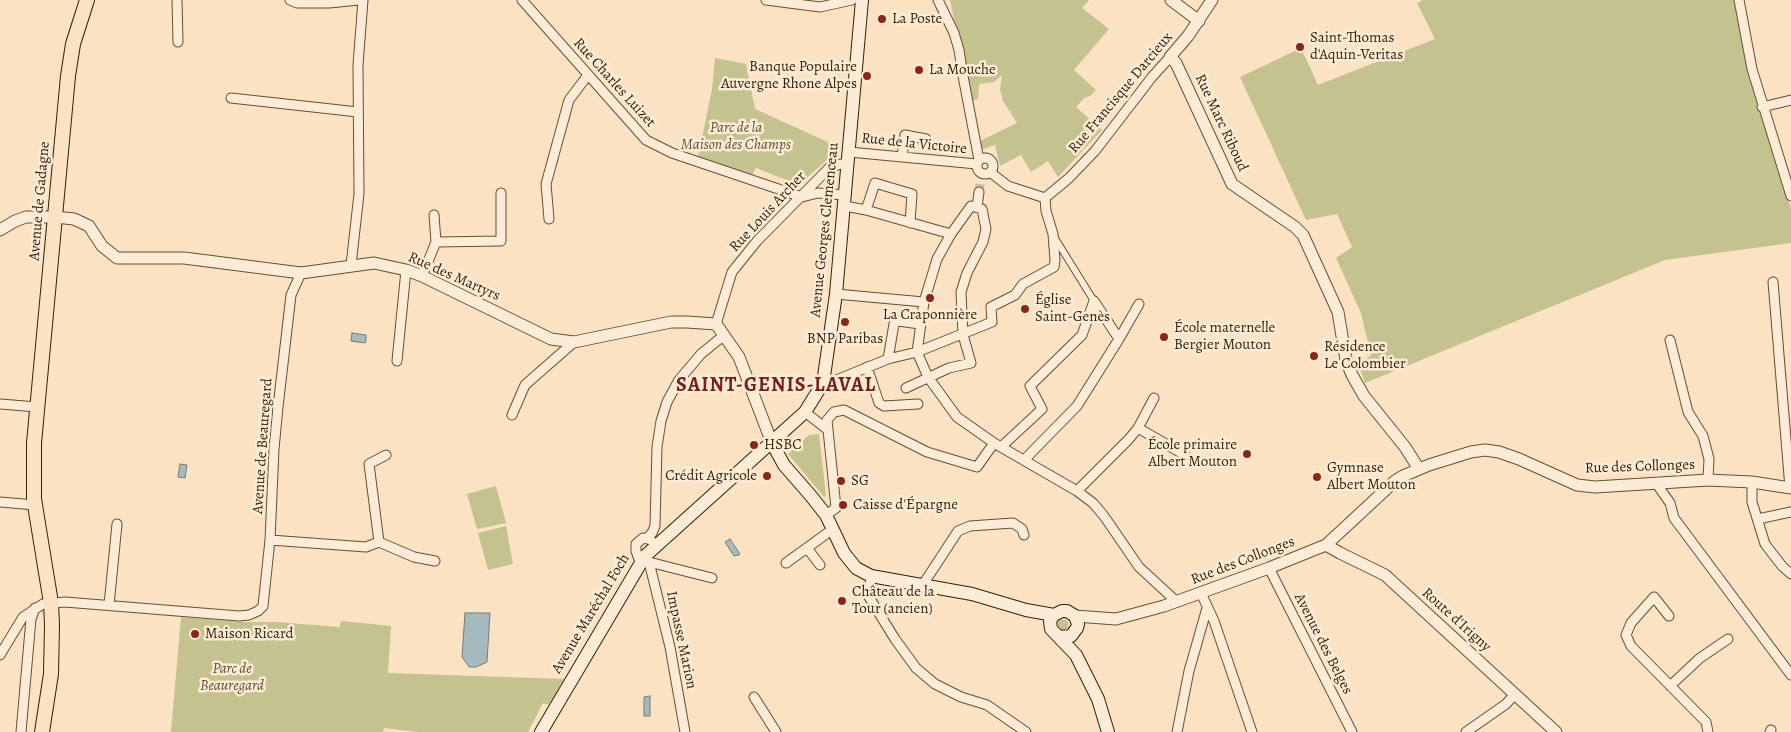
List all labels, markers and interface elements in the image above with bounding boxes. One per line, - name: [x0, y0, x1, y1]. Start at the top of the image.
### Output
- place label: La Poste: [892, 10, 942, 28]
- marker: La Poste: [876, 13, 888, 25]
- street label: Rue Francisque Darcieux: [1065, 29, 1177, 157]
- place label: Saint-Thomas d'Aquin-Veritas: [1310, 29, 1403, 64]
- street label: Rue Charles Luizet: [569, 34, 659, 132]
- marker: Saint-Thomas d'Aquin-Veritas: [1294, 41, 1306, 53]
- place label: Banque Populaire Auvergne Rhone Alpes: [721, 58, 857, 93]
- place label: La Mouche: [929, 61, 996, 79]
- marker: La Mouche: [913, 64, 925, 76]
- marker: Banque Populaire Auvergne Rhone Alpes: [861, 70, 873, 82]
- street label: Rue Marc Riboud: [1191, 71, 1251, 175]
- park label: Parc de la Maison des Champs: [681, 119, 791, 154]
- street label: Rue de la Victoire: [860, 130, 968, 158]
- street label: Avenue de Gadagne: [26, 141, 54, 261]
- street label: Avenue Georges Clemenceau: [807, 142, 843, 318]
- street label: Rue Louis Archer: [726, 168, 810, 256]
- street label: Rue des Martyrs: [405, 249, 503, 305]
- place label: Église Saint-Genès: [1035, 291, 1110, 326]
- marker: La Craponnière: [924, 292, 936, 304]
- marker: Église Saint-Genès: [1019, 303, 1031, 315]
- place label: La Craponnière: [883, 306, 977, 324]
- marker: BNP Paribas: [839, 316, 851, 328]
- place label: École maternelle Bergier Mouton: [1174, 319, 1275, 354]
- place label: BNP Paribas: [807, 330, 883, 348]
- marker: École maternelle Bergier Mouton: [1158, 331, 1170, 343]
- place label: Résidence Le Colombier: [1324, 338, 1406, 373]
- marker: Résidence Le Colombier: [1308, 350, 1320, 362]
- district label: SAINT-GENIS-LAVAL: [674, 374, 878, 398]
- street label: Avenue de Beauregard: [249, 377, 277, 515]
- place label: HSBC: [764, 436, 802, 454]
- place label: École primaire Albert Mouton: [1148, 436, 1237, 471]
- marker: HSBC: [748, 439, 760, 451]
- marker: École primaire Albert Mouton: [1241, 448, 1253, 460]
- street label: Rue des Collonges: [1585, 456, 1695, 478]
- place label: Gymnase Albert Mouton: [1327, 459, 1416, 494]
- place label: Crédit Agricole: [665, 467, 757, 485]
- marker: Crédit Agricole: [761, 470, 773, 482]
- marker: Gymnase Albert Mouton: [1311, 471, 1323, 483]
- place label: SG: [851, 472, 869, 490]
- marker: SG: [835, 475, 847, 487]
- place label: Caisse d'Épargne: [853, 496, 958, 514]
- marker: Caisse d'Épargne: [837, 499, 849, 511]
- street label: Rue des Collonges: [1188, 533, 1298, 589]
- street label: Avenue Maréchal Foch: [548, 551, 634, 677]
- place label: Château de la Tour (ancien): [852, 583, 935, 618]
- street label: Route d'Irigny: [1418, 584, 1494, 656]
- street label: Impasse Marion: [662, 589, 700, 691]
- street label: Avenue des Belges: [1290, 591, 1356, 697]
- marker: Château de la Tour (ancien): [836, 595, 848, 607]
- place label: Maison Ricard: [205, 625, 294, 643]
- marker: Maison Ricard: [189, 628, 201, 640]
- park label: Parc de Beauregard: [200, 660, 264, 695]

